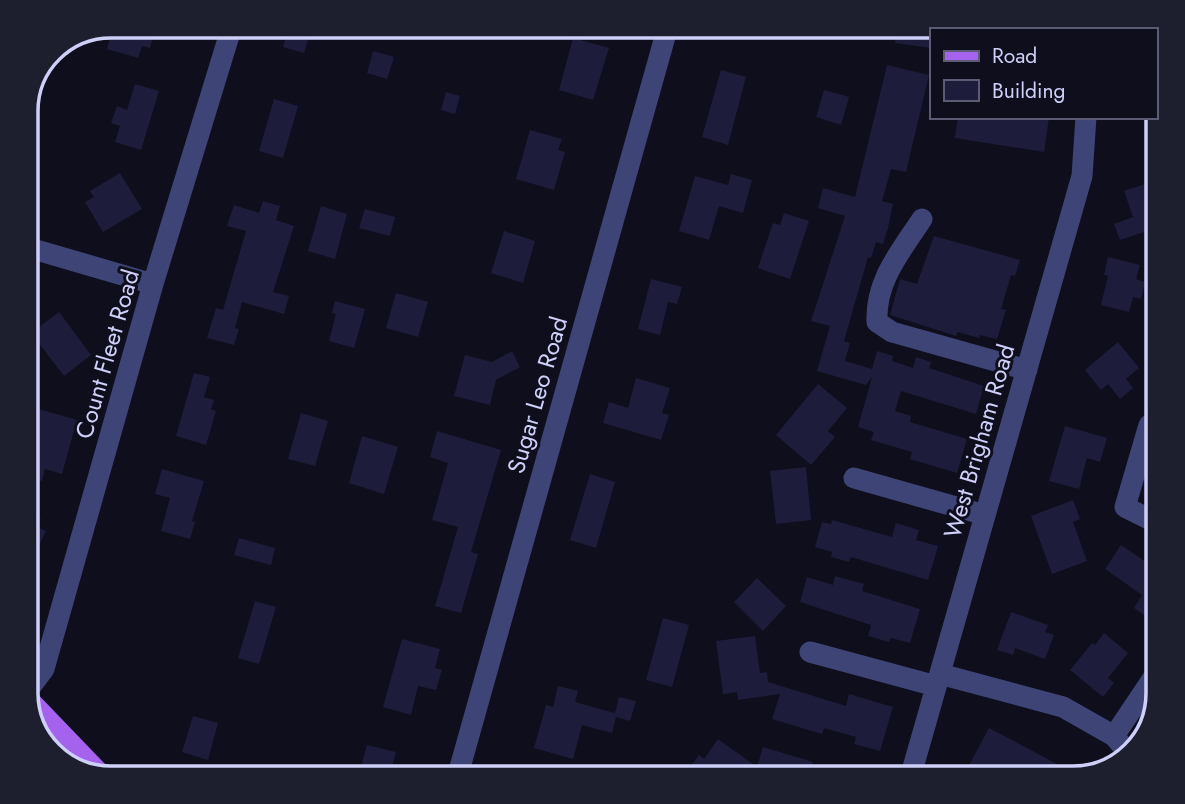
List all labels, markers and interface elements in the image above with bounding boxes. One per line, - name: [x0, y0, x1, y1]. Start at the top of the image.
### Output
- legend: [930, 28, 1157, 119]
- text: Road: [992, 41, 1037, 71]
- text: Building: [992, 76, 1065, 106]
- street label: Count Fleet Road: [66, 265, 148, 443]
- street label: Sugar Leo Road: [498, 312, 576, 478]
- street label: West Brigham Road: [935, 340, 1023, 542]

